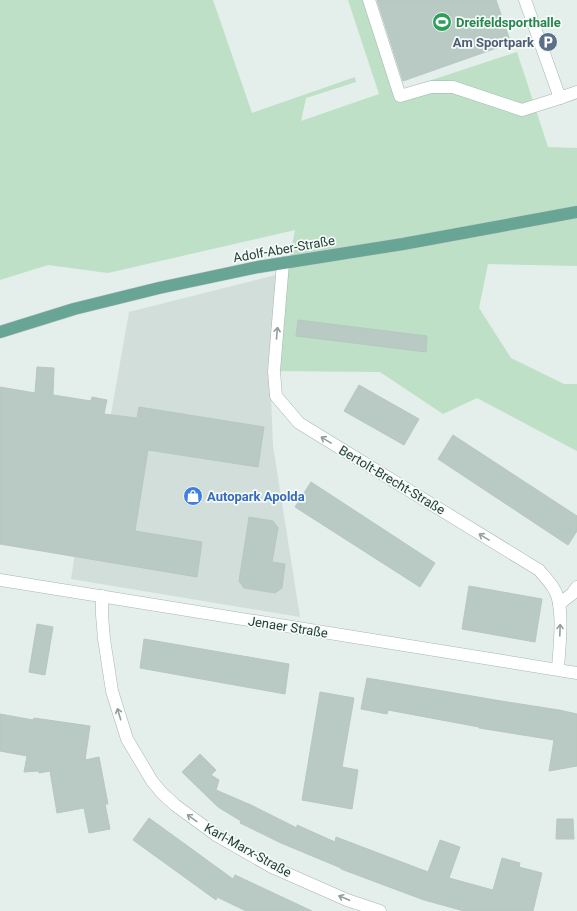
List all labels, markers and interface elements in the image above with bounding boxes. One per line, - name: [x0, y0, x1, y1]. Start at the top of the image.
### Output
- sports icon: Dreifeldsporthalle: [431, 11, 453, 33]
- place label: Dreifeldsporthalle: [456, 15, 561, 30]
- parking icon: Am Sportpark: [537, 31, 559, 53]
- place label: Am Sportpark: [453, 35, 535, 50]
- street label: Adolf-Aber-Straße: [232, 233, 336, 265]
- one-way arrow: [273, 327, 281, 340]
- one-way arrow: [320, 435, 332, 443]
- street label: Bertolt-Brecht-Straße: [336, 442, 448, 518]
- shop icon: Autopark Apolda: [182, 485, 204, 507]
- place label: Autopark Apolda: [207, 489, 305, 504]
- one-way arrow: [478, 532, 490, 540]
- street label: Jenaer Straße: [247, 613, 329, 641]
- one-way arrow: [556, 624, 564, 637]
- one-way arrow: [115, 708, 122, 721]
- one-way arrow: [187, 814, 198, 822]
- street label: Karl-Marx-Straße: [202, 820, 294, 880]
- one-way arrow: [338, 894, 350, 901]

